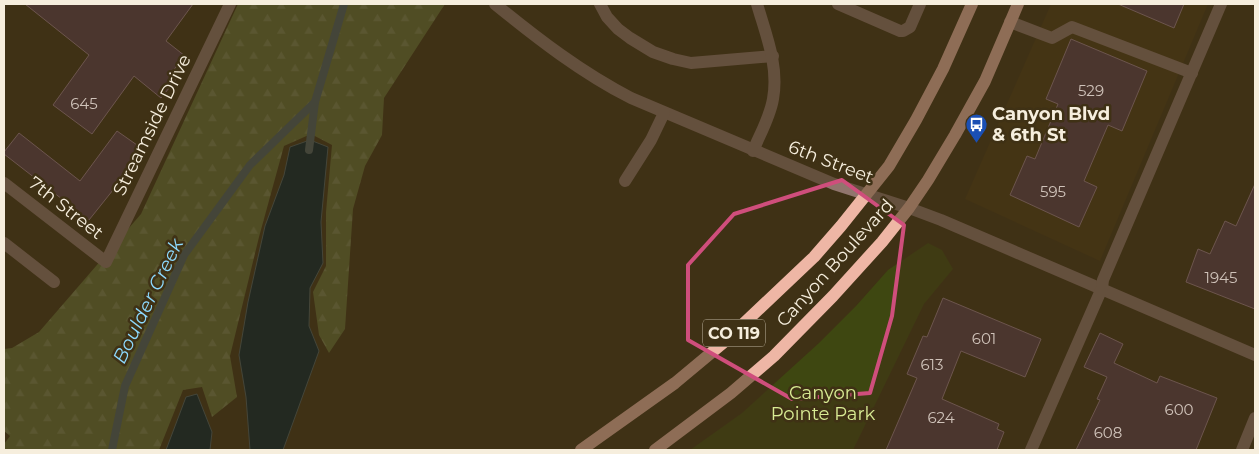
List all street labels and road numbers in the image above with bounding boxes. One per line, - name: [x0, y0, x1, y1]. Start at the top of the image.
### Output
- street label: Streamside Drive: [108, 51, 196, 199]
- street label: 6th Street: [785, 136, 877, 188]
- street label: 7th Street: [24, 172, 108, 244]
- street label: Canyon Boulevard: [772, 195, 898, 331]
- road number: CO 119: [703, 319, 765, 346]

